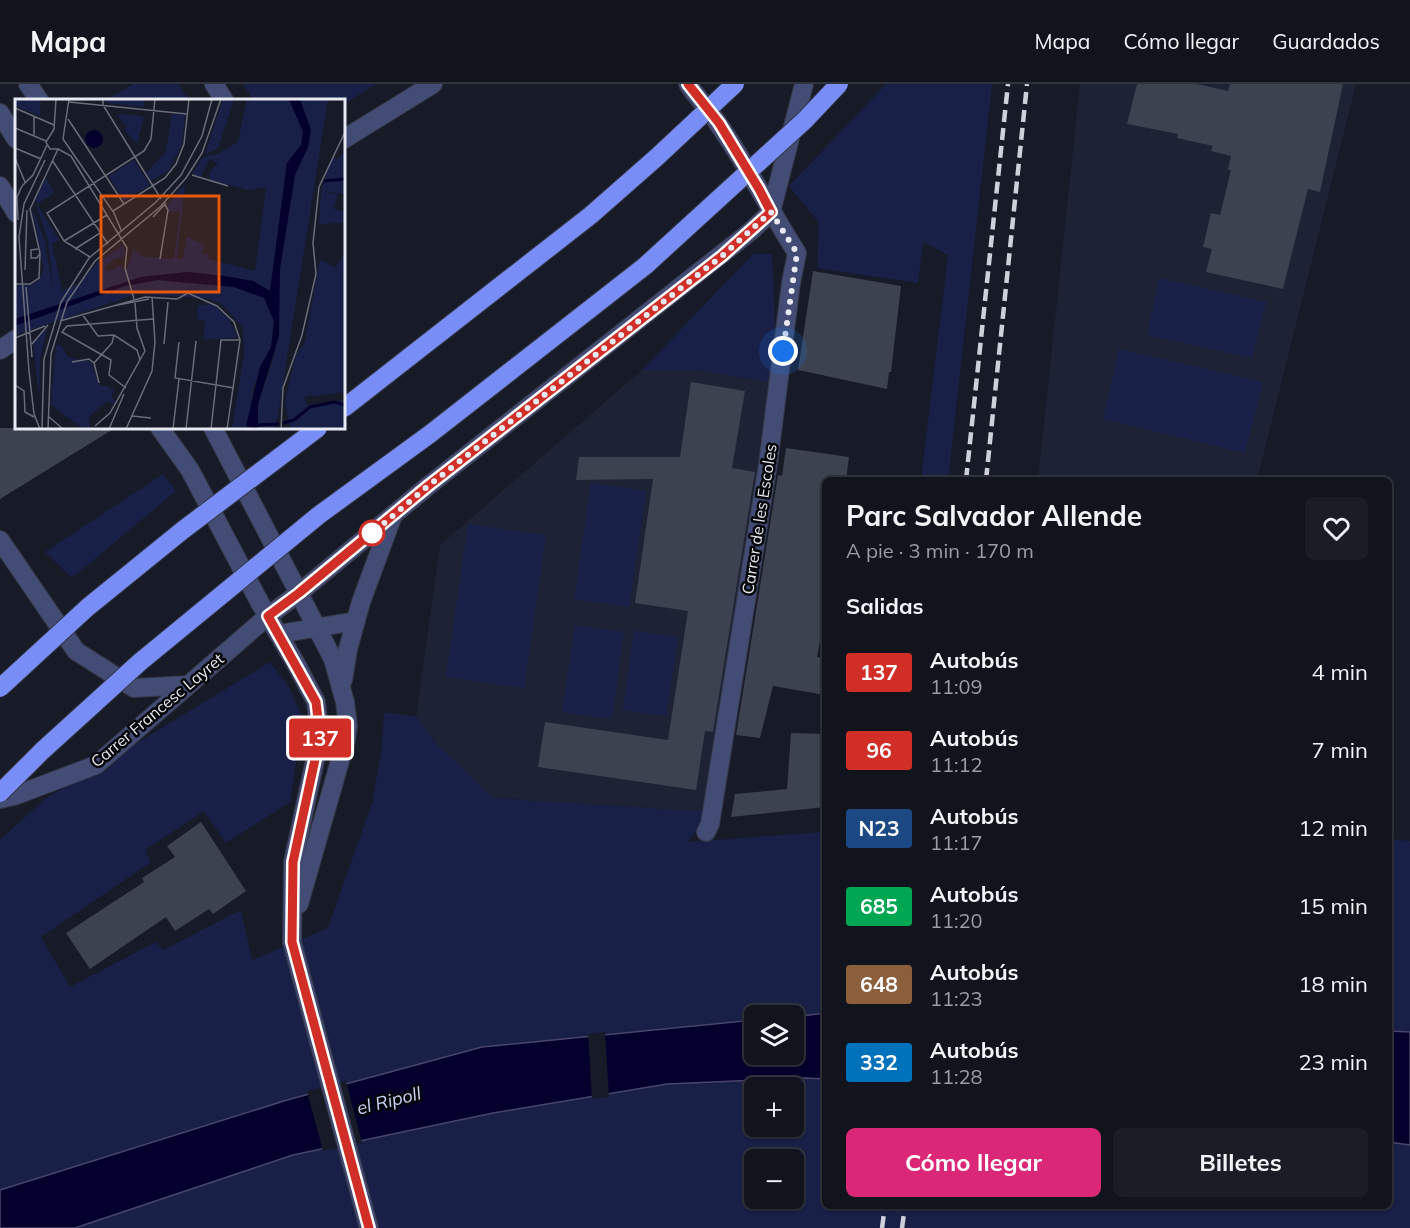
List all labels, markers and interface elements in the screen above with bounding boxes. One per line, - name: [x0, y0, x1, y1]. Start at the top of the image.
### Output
- text: Mapa: [30, 24, 106, 59]
- text: Mapa: [1035, 28, 1090, 54]
- text: Cómo llegar: [1123, 28, 1239, 54]
- text: Guardados: [1272, 28, 1380, 54]
- inset map: [15, 99, 345, 429]
- your location: [768, 336, 798, 366]
- street label: Carrer de les Escoles: [737, 442, 781, 596]
- button: heart: [1305, 497, 1368, 560]
- text: Parc Salvador Allende: [846, 498, 1142, 533]
- unlabelled marker: [359, 520, 385, 546]
- text: A pie · 3 min · 170 m: [846, 538, 1034, 563]
- text: Salidas: [846, 592, 924, 620]
- text: Autobús: [930, 646, 1019, 674]
- street label: Carrer Francesc Layret: [87, 648, 228, 771]
- text: 4 min: [1312, 658, 1368, 686]
- text: 137: [860, 659, 898, 685]
- text: 11:09: [930, 674, 983, 699]
- line badge: 137: [286, 718, 354, 758]
- text: Autobús: [930, 724, 1019, 752]
- text: 137: [301, 725, 339, 751]
- text: 7 min: [1312, 736, 1368, 764]
- text: 96: [866, 737, 892, 763]
- text: 11:12: [930, 752, 983, 777]
- text: Autobús: [930, 802, 1019, 830]
- text: 12 min: [1298, 814, 1368, 842]
- text: N23: [858, 815, 900, 841]
- text: 11:17: [930, 830, 983, 855]
- text: Autobús: [930, 880, 1019, 908]
- text: 15 min: [1298, 892, 1368, 920]
- text: 685: [860, 893, 898, 919]
- text: 11:20: [930, 908, 983, 933]
- text: Autobús: [930, 958, 1019, 986]
- text: 18 min: [1298, 970, 1368, 998]
- text: 648: [860, 971, 898, 997]
- text: 11:23: [930, 986, 983, 1011]
- map controls: [744, 1005, 804, 1209]
- button: layers: [744, 1005, 804, 1065]
- text: Autobús: [930, 1036, 1019, 1064]
- text: 23 min: [1298, 1048, 1368, 1076]
- text: 332: [860, 1049, 898, 1075]
- text: 11:28: [930, 1064, 983, 1089]
- button: +: [744, 1077, 804, 1137]
- water label: el Ripoll: [354, 1081, 424, 1120]
- button: Cómo llegar: [846, 1128, 1101, 1197]
- button: Billetes: [1113, 1128, 1368, 1197]
- button: −: [744, 1149, 804, 1209]

